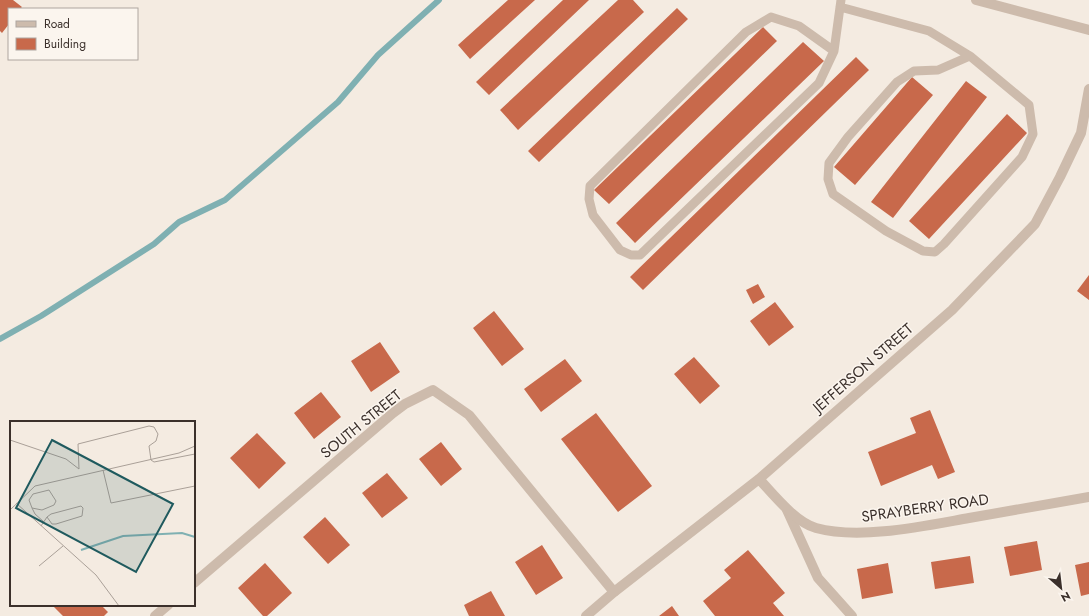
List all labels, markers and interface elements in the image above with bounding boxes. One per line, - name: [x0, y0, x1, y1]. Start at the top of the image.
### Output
- legend: [8, 8, 138, 60]
- text: Road: [44, 15, 70, 33]
- text: Building: [44, 35, 86, 53]
- street label: JEFFERSON STREET: [806, 318, 918, 419]
- street label: SOUTH STREET: [316, 384, 406, 464]
- inset map: [10, 421, 195, 606]
- street label: SPRAYBERRY ROAD: [860, 488, 990, 528]
- north arrow: [1041, 568, 1081, 608]
- text: N: [1058, 588, 1073, 606]

